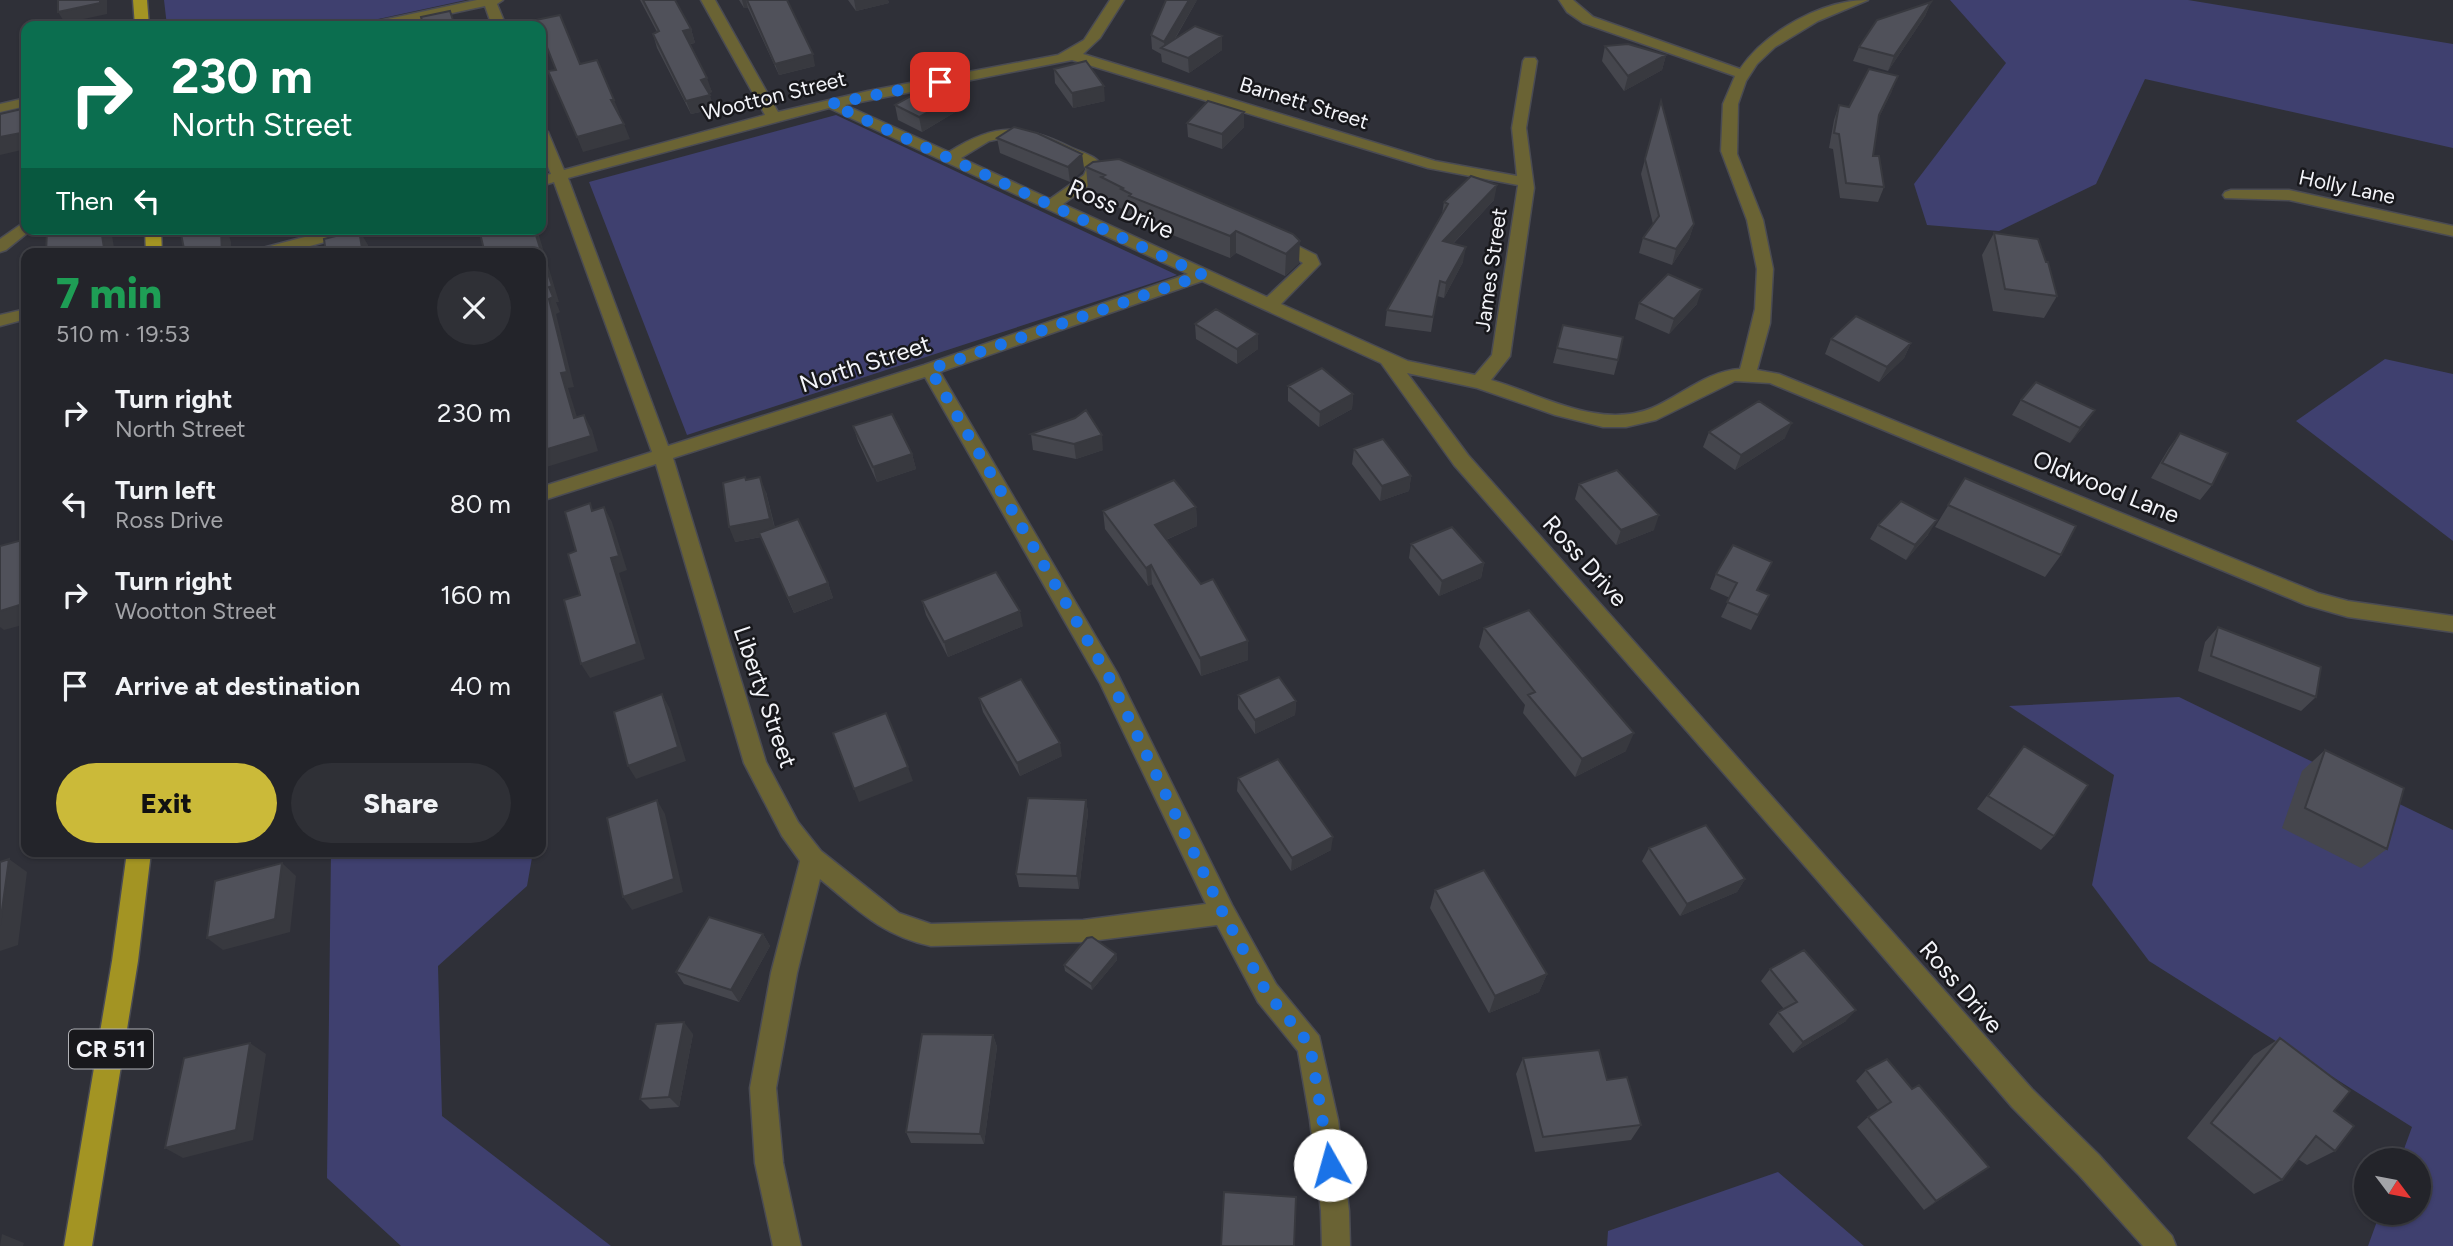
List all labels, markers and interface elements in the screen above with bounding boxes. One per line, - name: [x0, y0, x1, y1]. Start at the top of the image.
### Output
- text: 230 m: [171, 46, 313, 105]
- icon: right: [56, 49, 147, 140]
- pin: [910, 52, 970, 112]
- icon: arrive: [921, 63, 959, 101]
- street label: Wootton Street: [699, 66, 848, 125]
- street label: Barnett Street: [1237, 71, 1372, 134]
- text: North Street: [171, 106, 353, 144]
- street label: Holly Lane: [2296, 164, 2398, 209]
- street label: Ross Drive: [1064, 172, 1179, 245]
- icon: left: [128, 182, 166, 220]
- text: Then: [56, 185, 114, 217]
- street label: James Street: [1469, 206, 1512, 333]
- text: 7 min: [56, 268, 162, 319]
- button: close: [437, 271, 511, 345]
- text: 510 m · 19:53: [56, 320, 190, 348]
- street label: North Street: [796, 329, 934, 398]
- text: Turn right: [115, 383, 232, 415]
- icon: right: [56, 394, 94, 432]
- text: 230 m: [437, 397, 511, 429]
- text: North Street: [115, 415, 246, 443]
- street label: Oldwood Lane: [2029, 444, 2184, 529]
- text: Turn left: [115, 474, 216, 506]
- icon: left: [56, 485, 94, 523]
- text: 80 m: [450, 488, 511, 520]
- text: Ross Drive: [115, 506, 223, 534]
- street label: Ross Drive: [1537, 509, 1634, 612]
- text: Turn right: [115, 565, 232, 597]
- icon: right: [56, 576, 94, 614]
- text: 160 m: [440, 579, 511, 611]
- text: Wootton Street: [115, 597, 276, 625]
- street label: Liberty Street: [728, 622, 803, 772]
- icon: arrive: [56, 667, 94, 705]
- text: Arrive at destination: [115, 670, 360, 702]
- text: 40 m: [450, 670, 511, 702]
- button: Exit: [56, 763, 277, 843]
- button: Share: [291, 763, 511, 843]
- street label: Ross Drive: [1913, 935, 2009, 1039]
- road number: CR 511: [69, 1030, 153, 1068]
- position arrow: [1293, 1128, 1367, 1202]
- north arrow: [2354, 1148, 2431, 1225]
- map controls: [2354, 1148, 2431, 1225]

